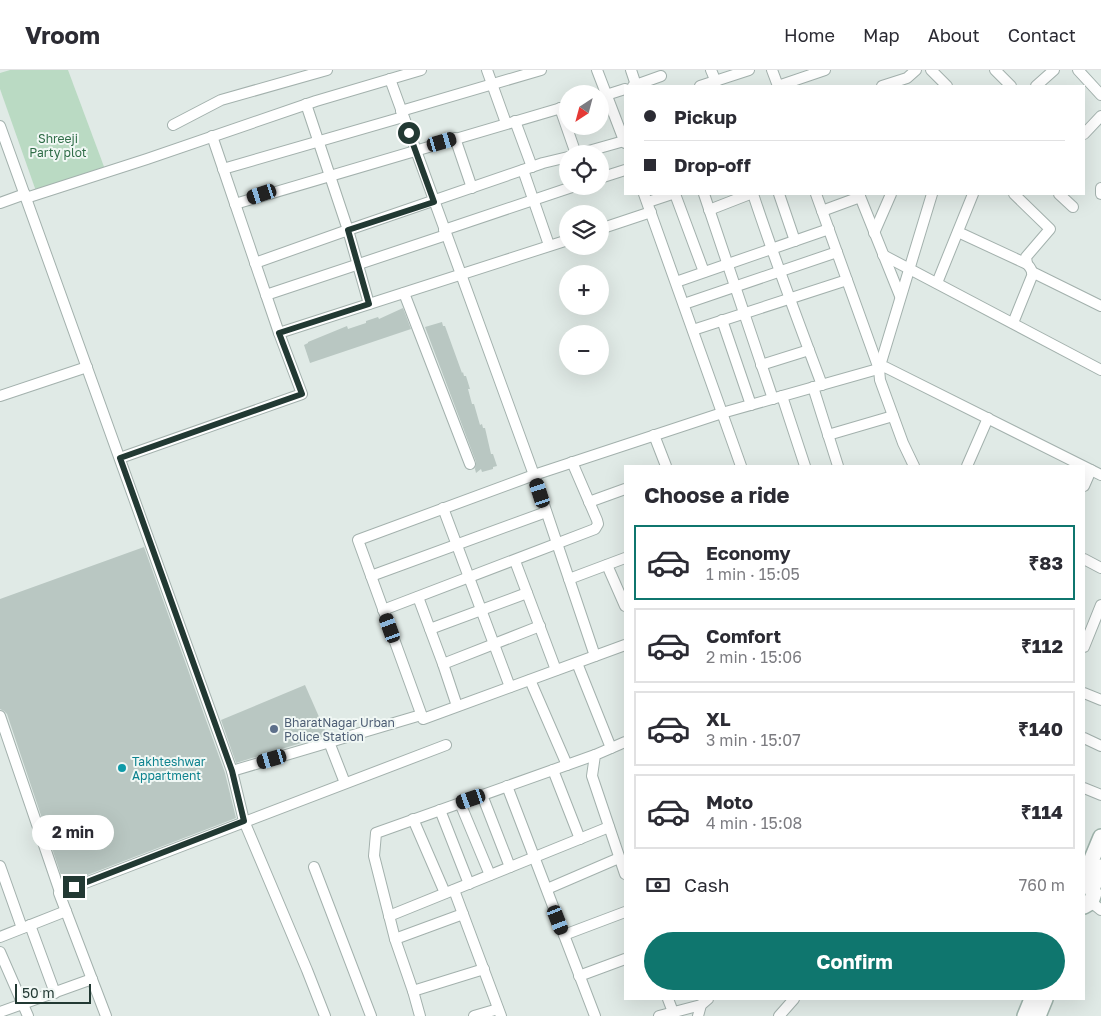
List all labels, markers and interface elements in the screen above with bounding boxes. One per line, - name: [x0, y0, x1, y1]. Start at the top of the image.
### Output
- text: Vroom: [25, 20, 100, 49]
- text: Home: [784, 24, 835, 46]
- text: Map: [863, 24, 900, 46]
- text: About: [928, 24, 980, 46]
- text: Contact: [1008, 24, 1076, 46]
- north arrow: [559, 85, 609, 135]
- map controls: [559, 85, 609, 375]
- text: Pickup: [674, 105, 737, 128]
- route start: [398, 122, 420, 144]
- park label: Shreeji Party plot: [29, 131, 87, 160]
- car: [425, 131, 458, 153]
- button: locate: [559, 145, 609, 195]
- text: Drop-off: [674, 153, 751, 176]
- car: [245, 182, 278, 206]
- button: layers: [559, 205, 609, 255]
- button: +: [559, 265, 609, 315]
- button: −: [559, 325, 609, 375]
- car: [528, 476, 551, 510]
- text: Choose a ride: [644, 481, 790, 508]
- icon: car: [646, 540, 691, 585]
- text: Economy: [706, 541, 791, 564]
- text: ₹83: [1028, 551, 1063, 574]
- text: 1 min · 15:05: [706, 564, 800, 584]
- car: [377, 611, 402, 645]
- icon: car: [646, 623, 691, 668]
- text: Comfort: [706, 624, 781, 647]
- text: ₹112: [1021, 634, 1063, 657]
- text: 2 min · 15:06: [706, 647, 802, 667]
- icon: car: [646, 706, 691, 751]
- text: XL: [706, 707, 731, 730]
- place label: BharatNagar Urban Police Station: [284, 715, 395, 744]
- text: ₹140: [1018, 717, 1063, 740]
- marker: BharatNagar Urban Police Station: [268, 723, 280, 735]
- text: 3 min · 15:07: [706, 730, 801, 750]
- car: [255, 748, 288, 770]
- place label: Takhteshwar Appartment: [132, 754, 206, 783]
- marker: Takhteshwar Appartment: [116, 762, 128, 774]
- car: [454, 787, 487, 811]
- icon: car: [646, 789, 691, 834]
- text: Moto: [706, 790, 753, 813]
- text: ₹114: [1021, 800, 1063, 823]
- text: 4 min · 15:08: [706, 813, 802, 833]
- callout: 2 min: [33, 814, 115, 850]
- text: 2 min: [52, 822, 94, 842]
- icon: cash: [644, 871, 672, 899]
- text: Cash: [684, 873, 729, 896]
- text: 760 m: [1019, 875, 1065, 895]
- route end: [63, 876, 85, 898]
- car: [545, 903, 570, 937]
- button: Confirm: [644, 932, 1065, 990]
- scale bar: [15, 981, 91, 1004]
- text: 50 m: [22, 984, 55, 1001]

